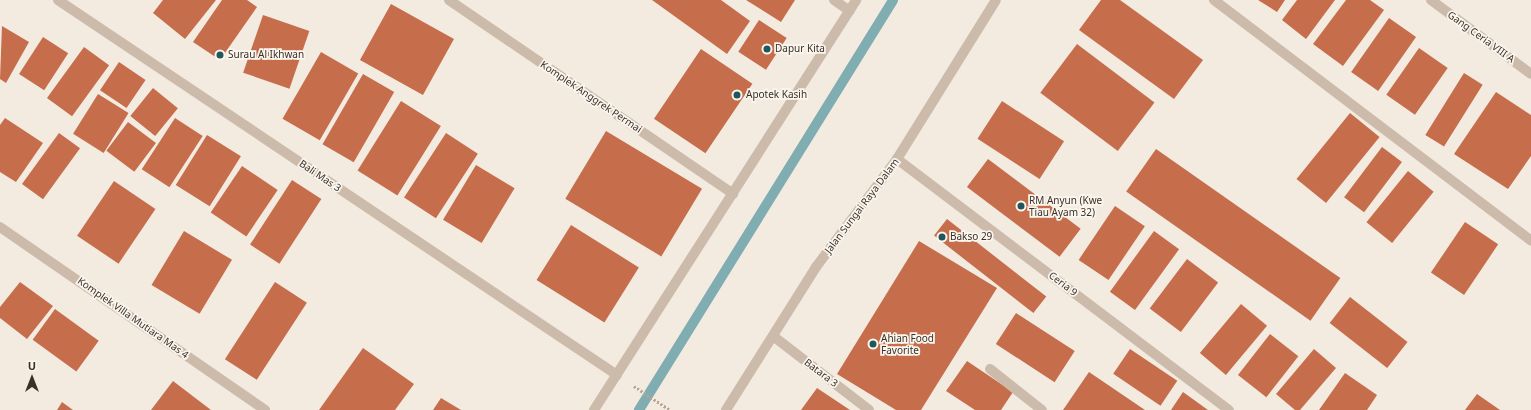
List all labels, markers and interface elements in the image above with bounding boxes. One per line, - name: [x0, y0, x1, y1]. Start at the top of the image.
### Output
- street label: Gang Ceria VIII A: [1445, 9, 1517, 65]
- place label: Dapur Kita: [775, 43, 825, 55]
- marker: Dapur Kita: [762, 44, 772, 54]
- place label: Surau Al Ikhwan: [228, 49, 304, 61]
- marker: Surau Al Ikhwan: [215, 50, 225, 60]
- street label: Komplek Anggrek Permai: [538, 59, 644, 135]
- marker: Apotek Kasih: [731, 89, 743, 101]
- place label: Apotek Kasih: [746, 89, 807, 101]
- street label: Jalan Sungai Raya Dalam: [822, 156, 902, 256]
- street label: Bali Mas 3: [297, 158, 343, 194]
- place label: RM Anyun (Kwe Tiau Ayam 32): [1029, 194, 1102, 218]
- marker: RM Anyun (Kwe Tiau Ayam 32): [1016, 201, 1026, 211]
- place label: Bakso 29: [950, 231, 992, 243]
- marker: Bakso 29: [937, 232, 947, 242]
- street label: Ceria 9: [1046, 269, 1080, 299]
- street label: Komplek Villa Mutiara Mas 4: [75, 275, 191, 361]
- place label: Ahian Food Favorite: [881, 332, 934, 356]
- marker: Ahian Food Favorite: [868, 339, 878, 349]
- street label: Batara 3: [802, 356, 840, 390]
- north arrow: [12, 358, 52, 398]
- text: U: [28, 358, 36, 373]

